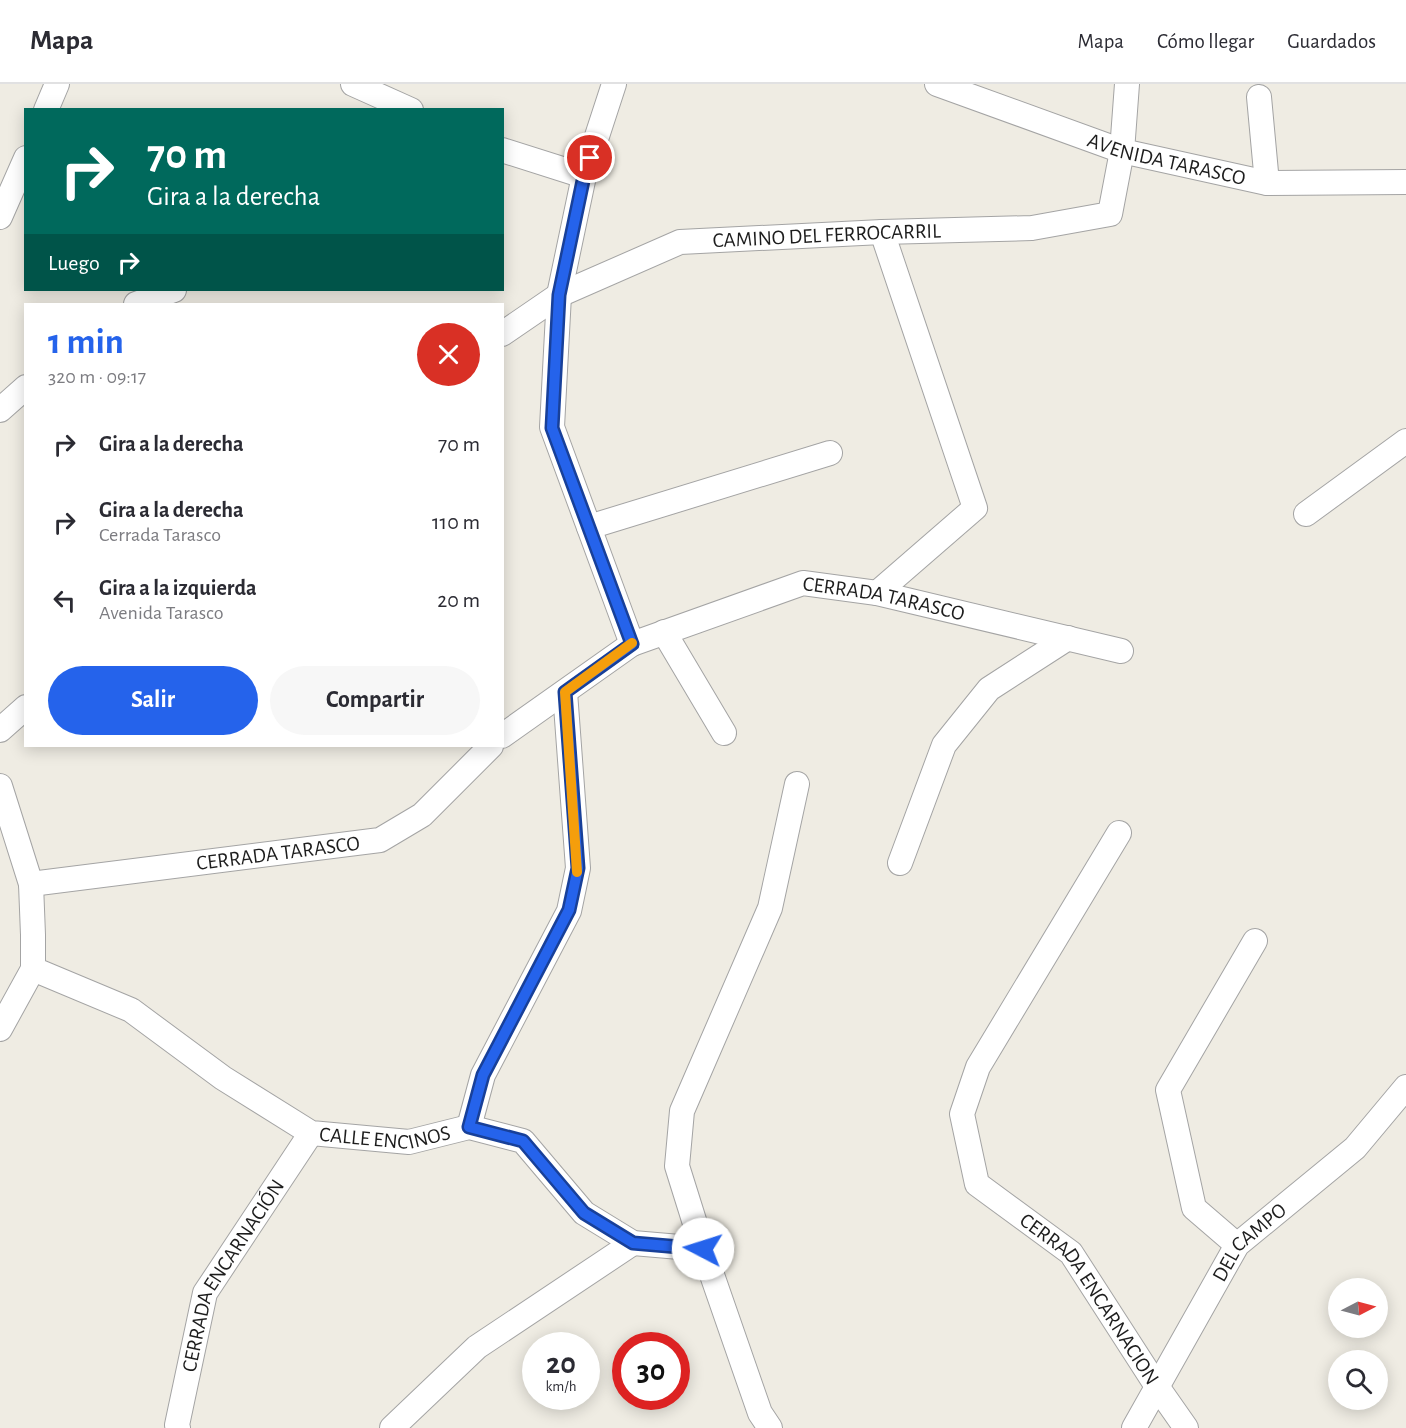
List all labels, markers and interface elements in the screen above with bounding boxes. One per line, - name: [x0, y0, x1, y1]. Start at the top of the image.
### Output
- text: Mapa: [30, 27, 93, 55]
- text: Mapa: [1078, 31, 1124, 52]
- text: Cómo llegar: [1157, 31, 1254, 52]
- text: Guardados: [1287, 31, 1376, 52]
- street label: AVENIDA TARASCO: [1085, 129, 1247, 189]
- icon: right: [48, 132, 126, 210]
- pin: [564, 132, 615, 183]
- text: 70 m: [147, 134, 227, 176]
- icon: arrive: [573, 141, 606, 174]
- text: Gira a la derecha: [147, 183, 320, 210]
- street label: CAMINO DEL FERROCARRIL: [712, 220, 941, 251]
- icon: right: [112, 246, 145, 279]
- text: Luego: [48, 252, 100, 274]
- button: close: [417, 323, 480, 386]
- text: 1 min: [48, 324, 124, 360]
- text: 320 m · 09:17: [48, 367, 146, 387]
- icon: right: [48, 428, 81, 461]
- text: Gira a la derecha: [99, 433, 244, 455]
- text: 70 m: [438, 433, 480, 455]
- text: Gira a la derecha: [99, 499, 244, 521]
- icon: right: [48, 506, 81, 539]
- text: 110 m: [432, 511, 480, 533]
- text: Cerrada Tarasco: [99, 525, 221, 545]
- street label: CERRADA TARASCO: [801, 573, 967, 624]
- text: Gira a la izquierda: [99, 577, 257, 599]
- icon: left: [48, 584, 81, 617]
- text: 20 m: [437, 589, 480, 611]
- text: Avenida Tarasco: [99, 603, 224, 623]
- button: Salir: [48, 666, 258, 735]
- button: Compartir: [270, 666, 480, 735]
- street label: CERRADA TARASCO: [195, 833, 361, 874]
- street label: CALLE ENCINOS: [318, 1122, 453, 1153]
- street label: CERRADA ENCARNACIÓN: [179, 1176, 288, 1374]
- street label: DEL CAMPO: [1209, 1199, 1290, 1285]
- street label: CERRADA ENCARNACION: [1016, 1209, 1163, 1389]
- position arrow: [671, 1217, 735, 1281]
- north arrow: [1328, 1278, 1388, 1338]
- map controls: [1328, 1278, 1388, 1410]
- speed limit sign: 30: [612, 1332, 690, 1410]
- text: 20: [546, 1349, 576, 1379]
- button: search: [1328, 1350, 1388, 1410]
- text: km/h: [546, 1379, 576, 1394]

